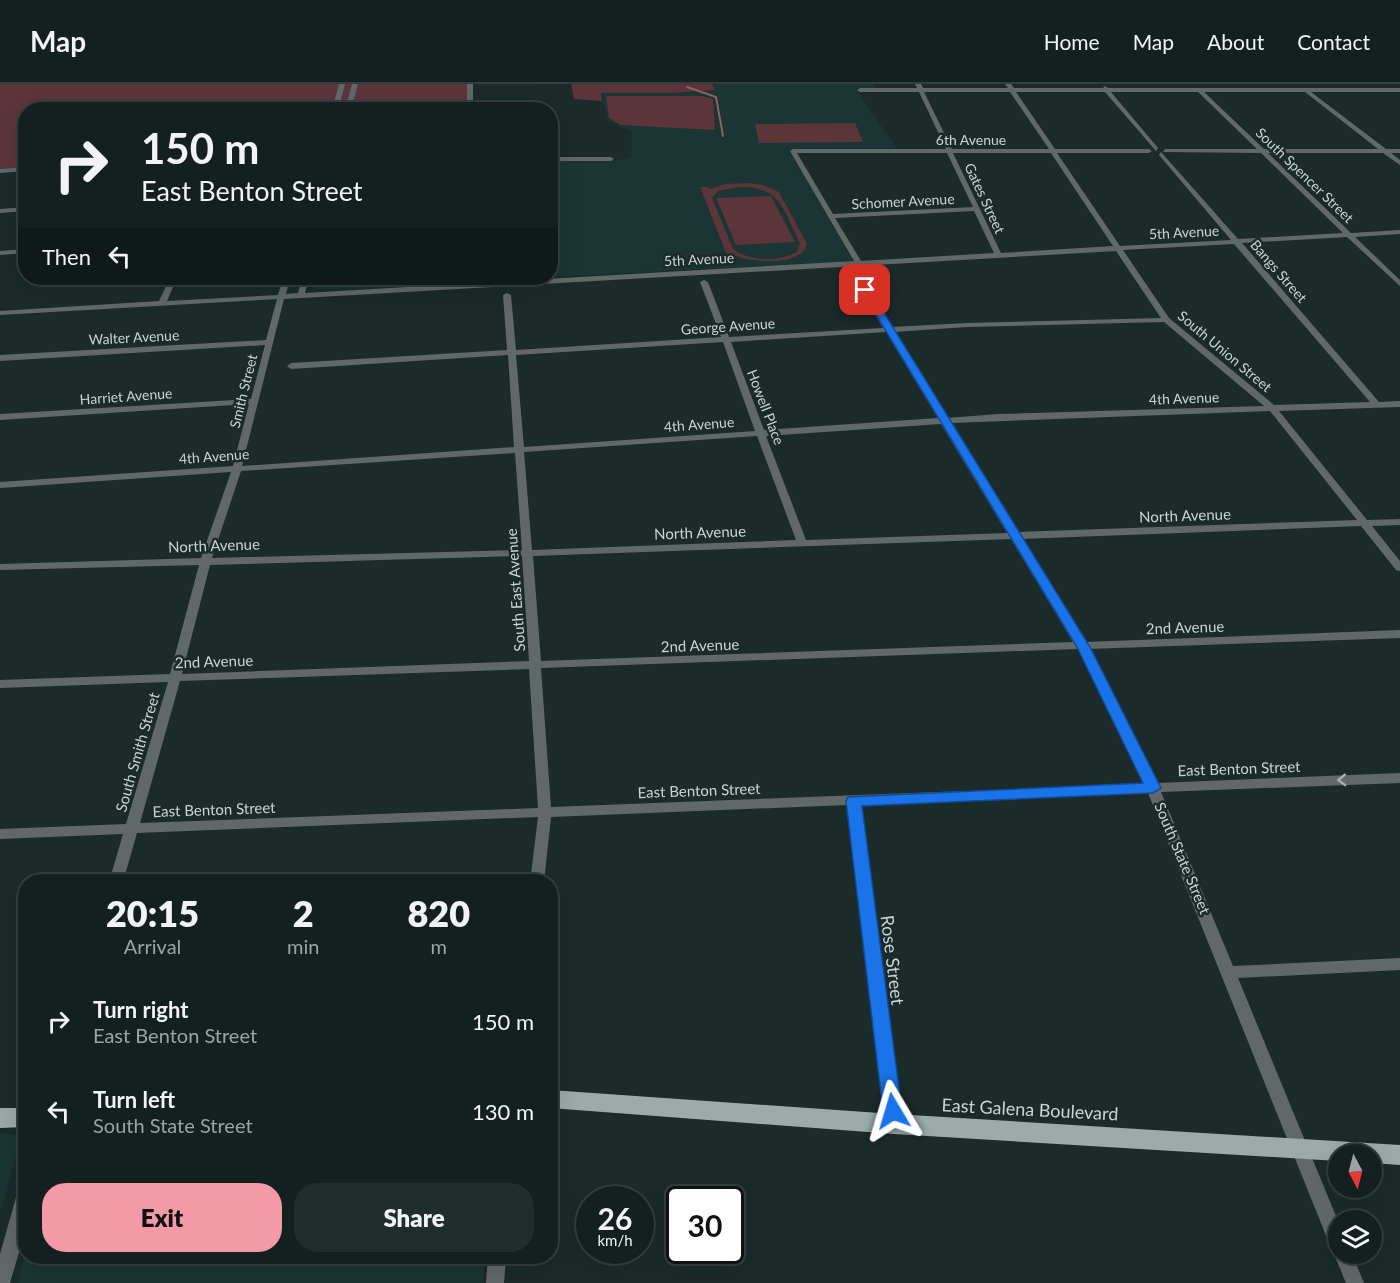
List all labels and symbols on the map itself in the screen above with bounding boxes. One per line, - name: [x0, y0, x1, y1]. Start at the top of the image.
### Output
- street label: South Spencer Street: [1253, 124, 1357, 226]
- street label: 6th Avenue: [936, 131, 1006, 148]
- street label: Gates Street: [961, 160, 1009, 236]
- street label: Schomer Avenue: [851, 190, 955, 212]
- street label: 5th Avenue: [1148, 222, 1220, 242]
- street label: Bangs Street: [1247, 236, 1311, 306]
- street label: 5th Avenue: [663, 249, 735, 269]
- pin: [839, 264, 890, 315]
- street label: South Union Street: [1175, 307, 1275, 395]
- street label: George Avenue: [680, 314, 776, 338]
- street label: Walter Avenue: [88, 326, 180, 348]
- street label: Smith Street: [226, 352, 260, 430]
- street label: Howell Place: [744, 367, 788, 447]
- street label: Harriet Avenue: [79, 384, 173, 408]
- street label: 4th Avenue: [1149, 388, 1219, 408]
- street label: 4th Avenue: [663, 413, 735, 435]
- street label: 4th Avenue: [178, 445, 250, 467]
- street label: North Avenue: [1139, 504, 1231, 526]
- street label: North Avenue: [654, 521, 746, 543]
- street label: South East Avenue: [502, 528, 528, 652]
- street label: North Avenue: [168, 534, 260, 556]
- street label: 2nd Avenue: [1145, 617, 1225, 637]
- street label: 2nd Avenue: [660, 635, 740, 655]
- street label: 2nd Avenue: [174, 651, 254, 671]
- street label: South Smith Street: [111, 690, 163, 814]
- street label: East Benton Street: [1177, 757, 1301, 779]
- one-way arrow: [1337, 774, 1346, 786]
- street label: East Benton Street: [637, 779, 761, 801]
- street label: East Benton Street: [152, 798, 276, 820]
- street label: South State Street: [1151, 799, 1215, 917]
- street label: Rose Street: [877, 914, 909, 1007]
- position arrow: [861, 1079, 925, 1143]
- street label: East Galena Boulevard: [941, 1093, 1119, 1125]
- north arrow: [1328, 1144, 1382, 1198]
- speed limit sign: 30: [666, 1186, 744, 1264]

